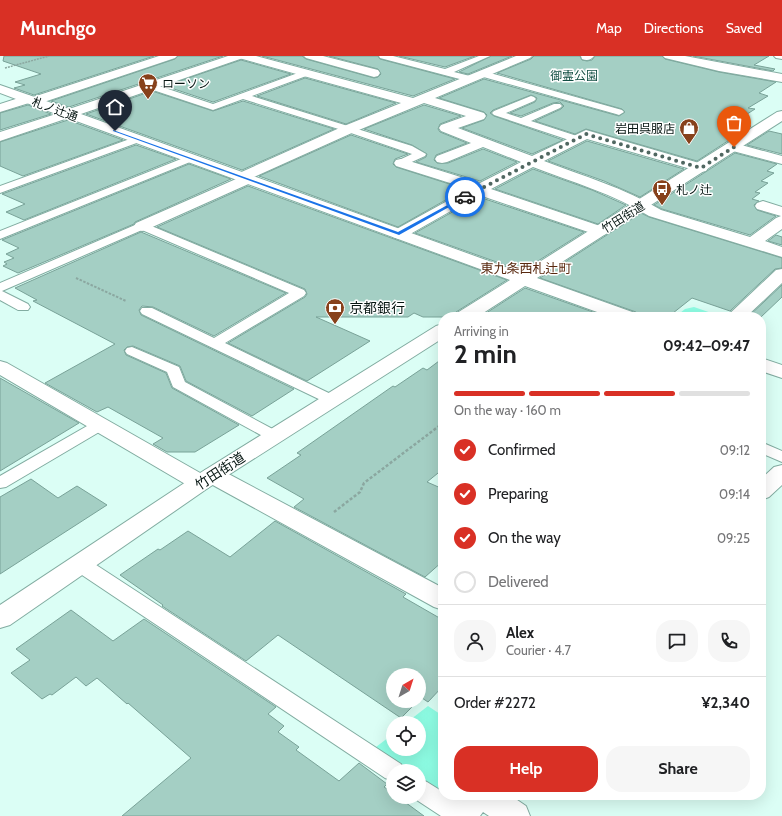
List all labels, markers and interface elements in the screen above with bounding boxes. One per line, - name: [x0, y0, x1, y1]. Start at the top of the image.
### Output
- text: Munchgo: [20, 17, 96, 40]
- text: Map: [596, 19, 622, 37]
- text: Directions: [644, 19, 704, 37]
- text: Saved: [726, 19, 762, 37]
- park label: 御霊公園: [550, 68, 598, 83]
- supermarket icon: ローソン: [137, 72, 159, 100]
- place label: ローソン: [162, 76, 210, 91]
- pin: [98, 90, 132, 131]
- street label: 札ノ辻通: [30, 94, 80, 124]
- icon: home: [104, 96, 126, 118]
- pin: [717, 106, 751, 147]
- icon: bag: [723, 112, 745, 134]
- shop icon: 岩田呉服店: [678, 117, 700, 145]
- place label: 岩田呉服店: [615, 121, 675, 136]
- courier: [445, 177, 485, 217]
- bus stop icon: 札ノ辻: [651, 178, 673, 206]
- place label: 札ノ辻: [676, 182, 712, 197]
- icon: car: [454, 186, 476, 208]
- street label: 竹田街道: [599, 198, 647, 236]
- district label: 東九条西札辻町: [480, 260, 572, 276]
- bank icon: 京都銀行: [324, 297, 346, 325]
- place label: 京都銀行: [349, 299, 405, 317]
- text: Arriving in: [454, 323, 509, 339]
- text: 09:42–09:47: [663, 337, 750, 355]
- text: 2 min: [454, 338, 517, 370]
- text: On the way · 160 m: [454, 402, 561, 418]
- icon: check: [454, 439, 476, 461]
- text: Confirmed: [488, 441, 556, 459]
- text: 09:12: [720, 442, 750, 458]
- street label: 竹田街道: [192, 448, 248, 494]
- icon: check: [454, 483, 476, 505]
- text: Preparing: [488, 485, 548, 503]
- text: 09:14: [719, 486, 750, 502]
- icon: check: [454, 527, 476, 549]
- text: On the way: [488, 529, 561, 547]
- text: 09:25: [717, 530, 750, 546]
- text: Delivered: [488, 573, 549, 591]
- button: person: [454, 620, 496, 662]
- button: chat: [656, 620, 698, 662]
- button: phone: [708, 620, 750, 662]
- text: Alex: [506, 624, 534, 642]
- text: Courier · 4.7: [506, 642, 571, 658]
- north arrow: [386, 668, 426, 708]
- map controls: [386, 668, 426, 804]
- text: Order #2272: [454, 694, 536, 712]
- text: ¥2,340: [702, 694, 750, 712]
- button: locate: [386, 716, 426, 756]
- button: Help: [454, 746, 598, 792]
- button: Share: [606, 746, 750, 792]
- button: layers: [386, 764, 426, 804]

